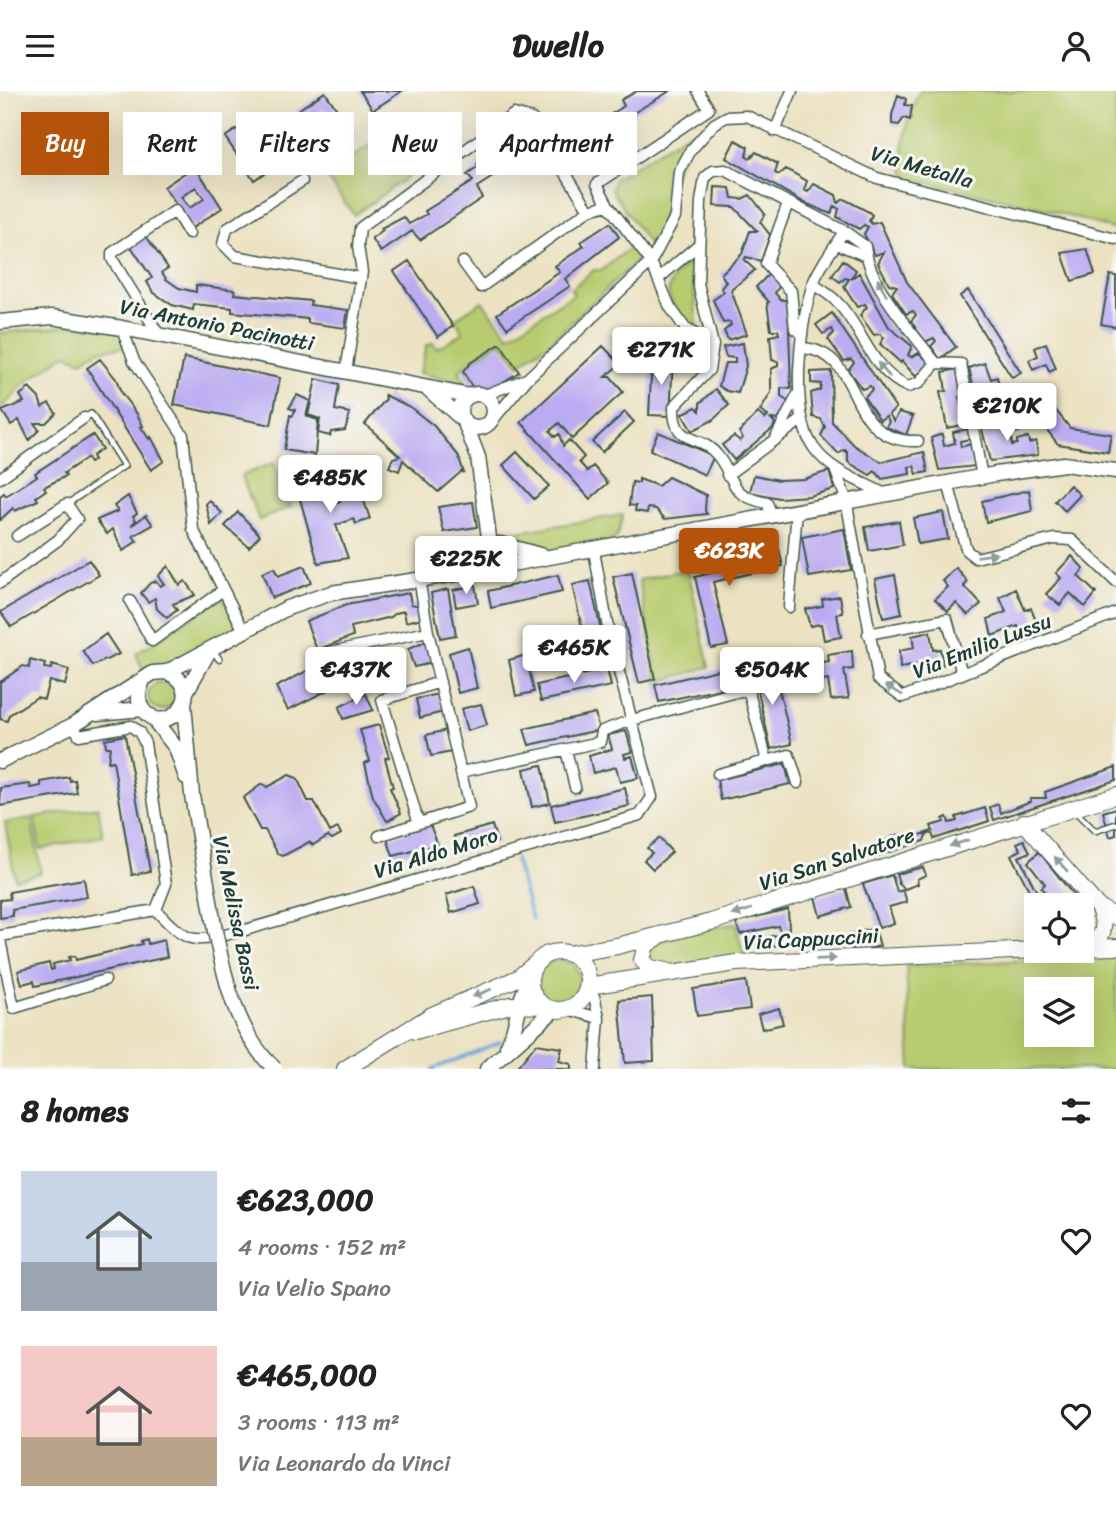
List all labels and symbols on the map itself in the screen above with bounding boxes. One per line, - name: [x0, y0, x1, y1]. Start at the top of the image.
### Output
- street label: Via Metalla: [866, 134, 978, 200]
- one-way arrow: [876, 278, 888, 297]
- street label: Via Antonio Pacinotti: [117, 288, 318, 363]
- pin: €271K: [612, 327, 710, 387]
- one-way arrow: [877, 362, 892, 379]
- pin: €210K: [958, 383, 1056, 443]
- pin: €485K: [281, 455, 379, 515]
- pin: €623K: [680, 529, 778, 588]
- pin: €225K: [417, 537, 515, 596]
- one-way arrow: [976, 550, 998, 561]
- street label: Via Emilio Lussu: [907, 602, 1058, 690]
- pin: €465K: [525, 625, 623, 685]
- pin: €437K: [307, 647, 405, 707]
- pin: €504K: [723, 647, 821, 707]
- one-way arrow: [884, 684, 904, 697]
- street label: Via Aldo Moro: [369, 816, 503, 890]
- street label: Via San Salvatore: [754, 816, 920, 902]
- street label: Via Melissa Bassi: [201, 832, 271, 995]
- one-way arrow: [948, 838, 969, 848]
- one-way arrow: [1054, 856, 1069, 873]
- one-way arrow: [732, 907, 753, 917]
- street label: Via Cappuccini: [742, 916, 881, 962]
- one-way arrow: [815, 953, 837, 964]
- one-way arrow: [472, 988, 493, 999]

